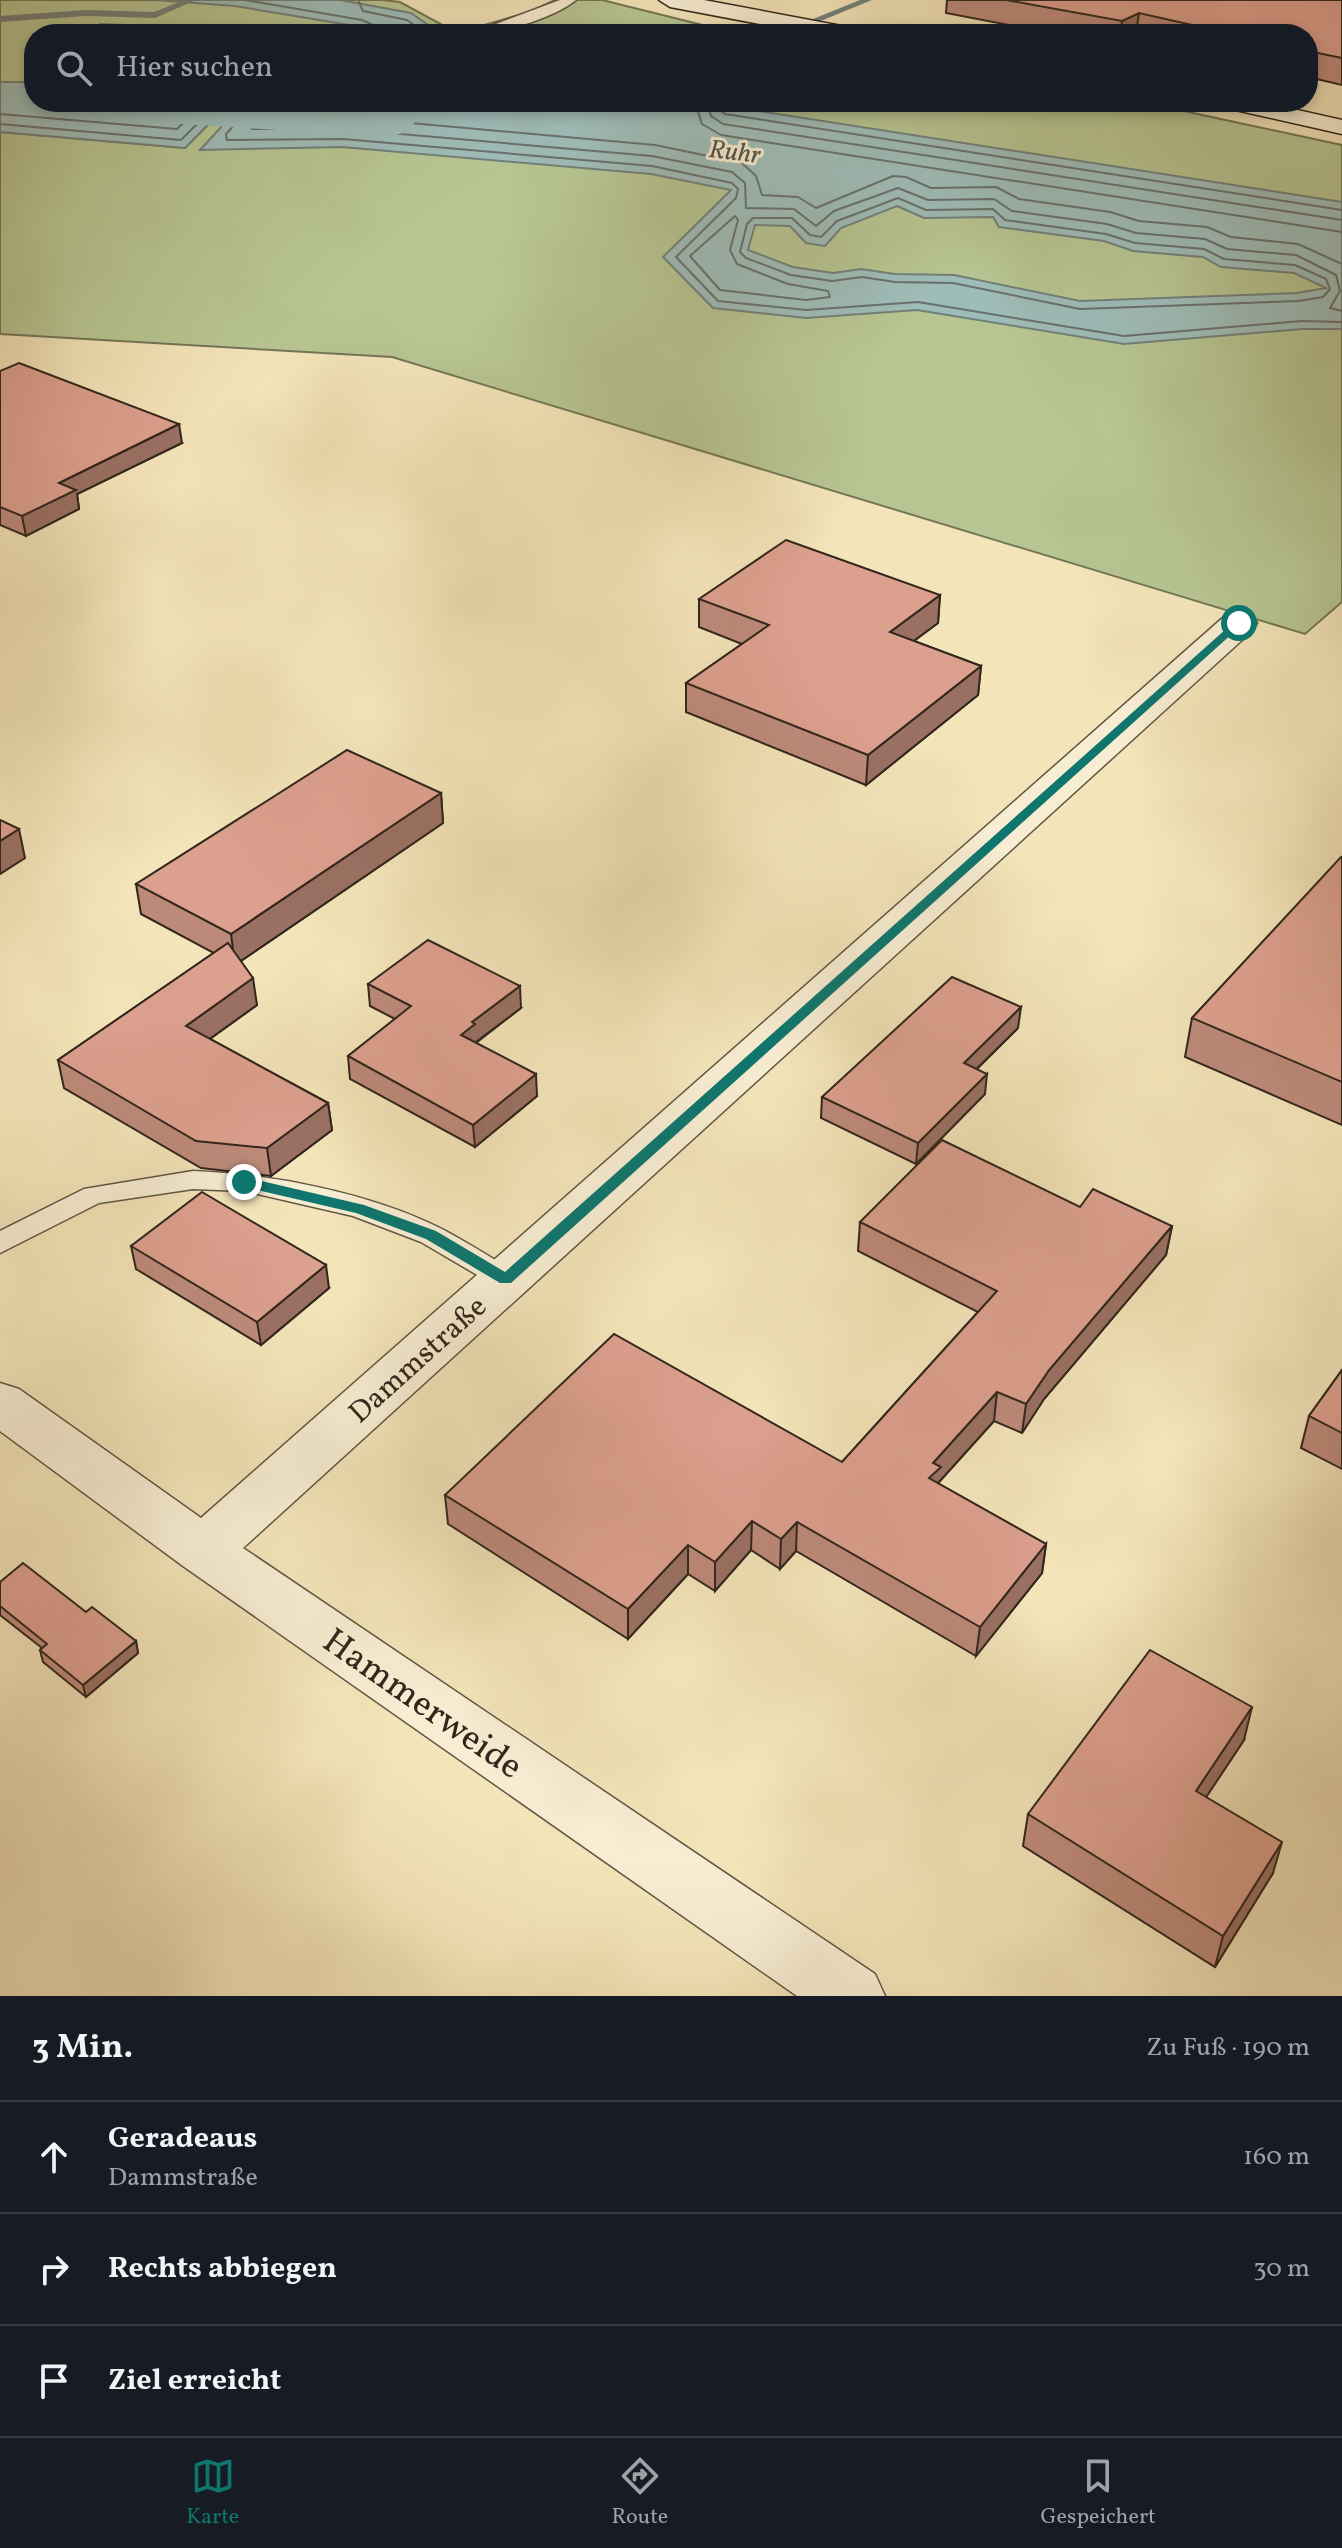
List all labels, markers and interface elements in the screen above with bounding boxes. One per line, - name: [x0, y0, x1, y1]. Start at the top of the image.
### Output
- search box: [24, 24, 1318, 112]
- icon: search: [52, 46, 96, 90]
- text: Hier suchen: [116, 47, 273, 89]
- water label: Ruhr: [707, 132, 763, 174]
- route start: [1221, 605, 1257, 641]
- route end: [226, 1164, 262, 1200]
- street label: Dammstraße: [340, 1287, 497, 1434]
- street label: Hammerweide: [312, 1618, 532, 1793]
- text: 3 Min.: [32, 2025, 133, 2072]
- text: Zu Fuß · 190 m: [1146, 2030, 1310, 2066]
- text: Geradeaus: [108, 2118, 257, 2160]
- icon: ahead: [32, 2135, 76, 2179]
- text: 160 m: [1243, 2139, 1310, 2175]
- text: Dammstraße: [108, 2160, 258, 2196]
- icon: right: [32, 2247, 76, 2291]
- text: Rechts abbiegen: [108, 2248, 337, 2290]
- text: 30 m: [1253, 2251, 1310, 2287]
- icon: arrive: [32, 2359, 76, 2403]
- text: Ziel erreicht: [108, 2360, 281, 2402]
- tab: Karte: [186, 2454, 239, 2533]
- tab: Route: [612, 2454, 668, 2533]
- tab: Gespeichert: [1040, 2454, 1156, 2533]

